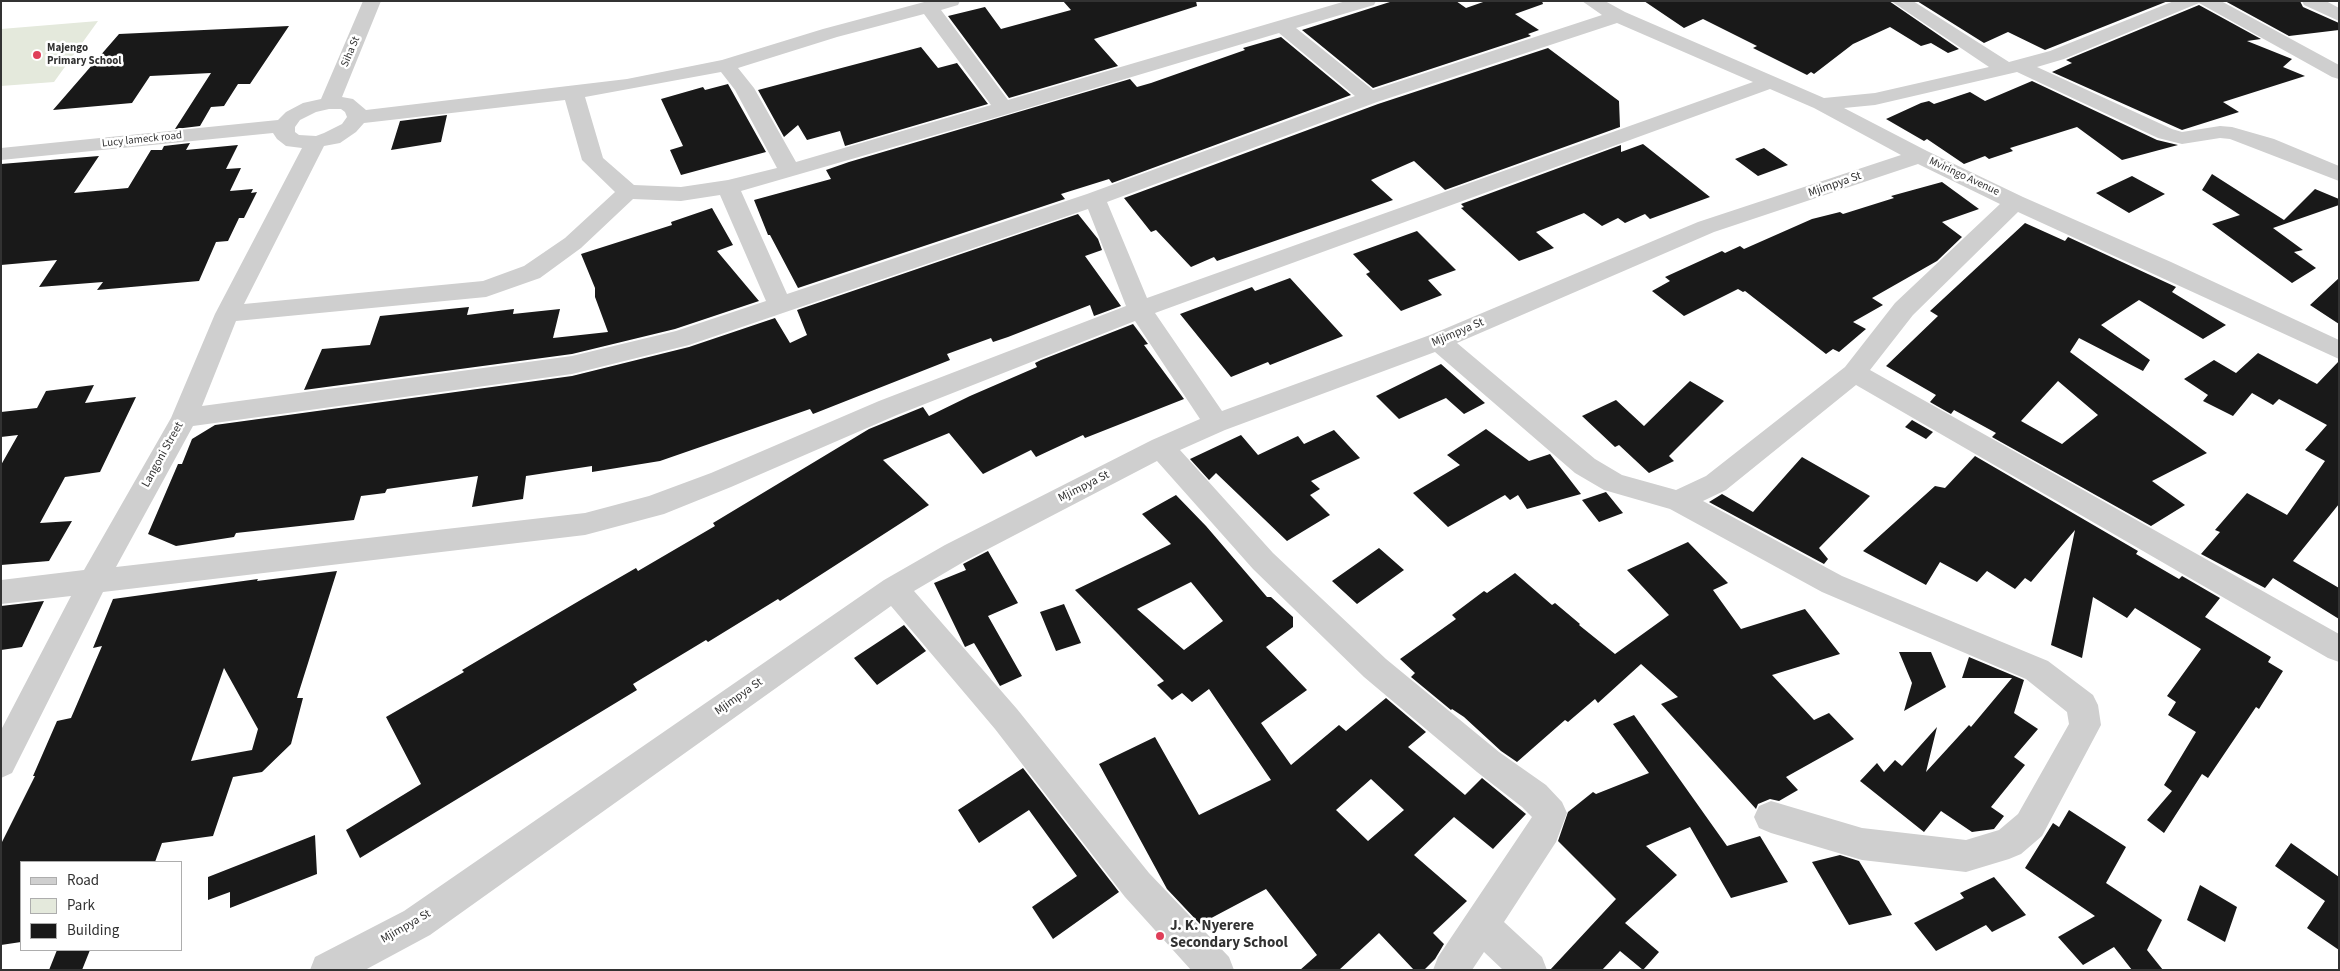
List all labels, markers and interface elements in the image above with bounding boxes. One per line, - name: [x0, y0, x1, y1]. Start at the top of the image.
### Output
- street label: Siha St: [339, 35, 363, 69]
- place label: Majengo Primary School: [47, 42, 121, 68]
- marker: Majengo Primary School: [31, 49, 43, 61]
- street label: Lucy lameck road: [101, 129, 183, 151]
- street label: Mviringo Avenue: [1927, 155, 2001, 199]
- street label: Mjimpya St: [1807, 169, 1863, 201]
- street label: Mjimpya St: [1430, 316, 1486, 350]
- street label: Langoni Street: [139, 420, 187, 490]
- street label: Mjimpya St: [1056, 468, 1112, 506]
- street label: Mjimpya St: [712, 675, 766, 719]
- legend: [20, 861, 182, 951]
- text: Road: [67, 870, 99, 891]
- text: Park: [67, 895, 95, 916]
- street label: Mjimpya St: [378, 907, 434, 947]
- place label: J. K. Nyerere Secondary School: [1170, 918, 1288, 953]
- text: Building: [67, 920, 119, 941]
- marker: J. K. Nyerere Secondary School: [1154, 930, 1166, 942]

